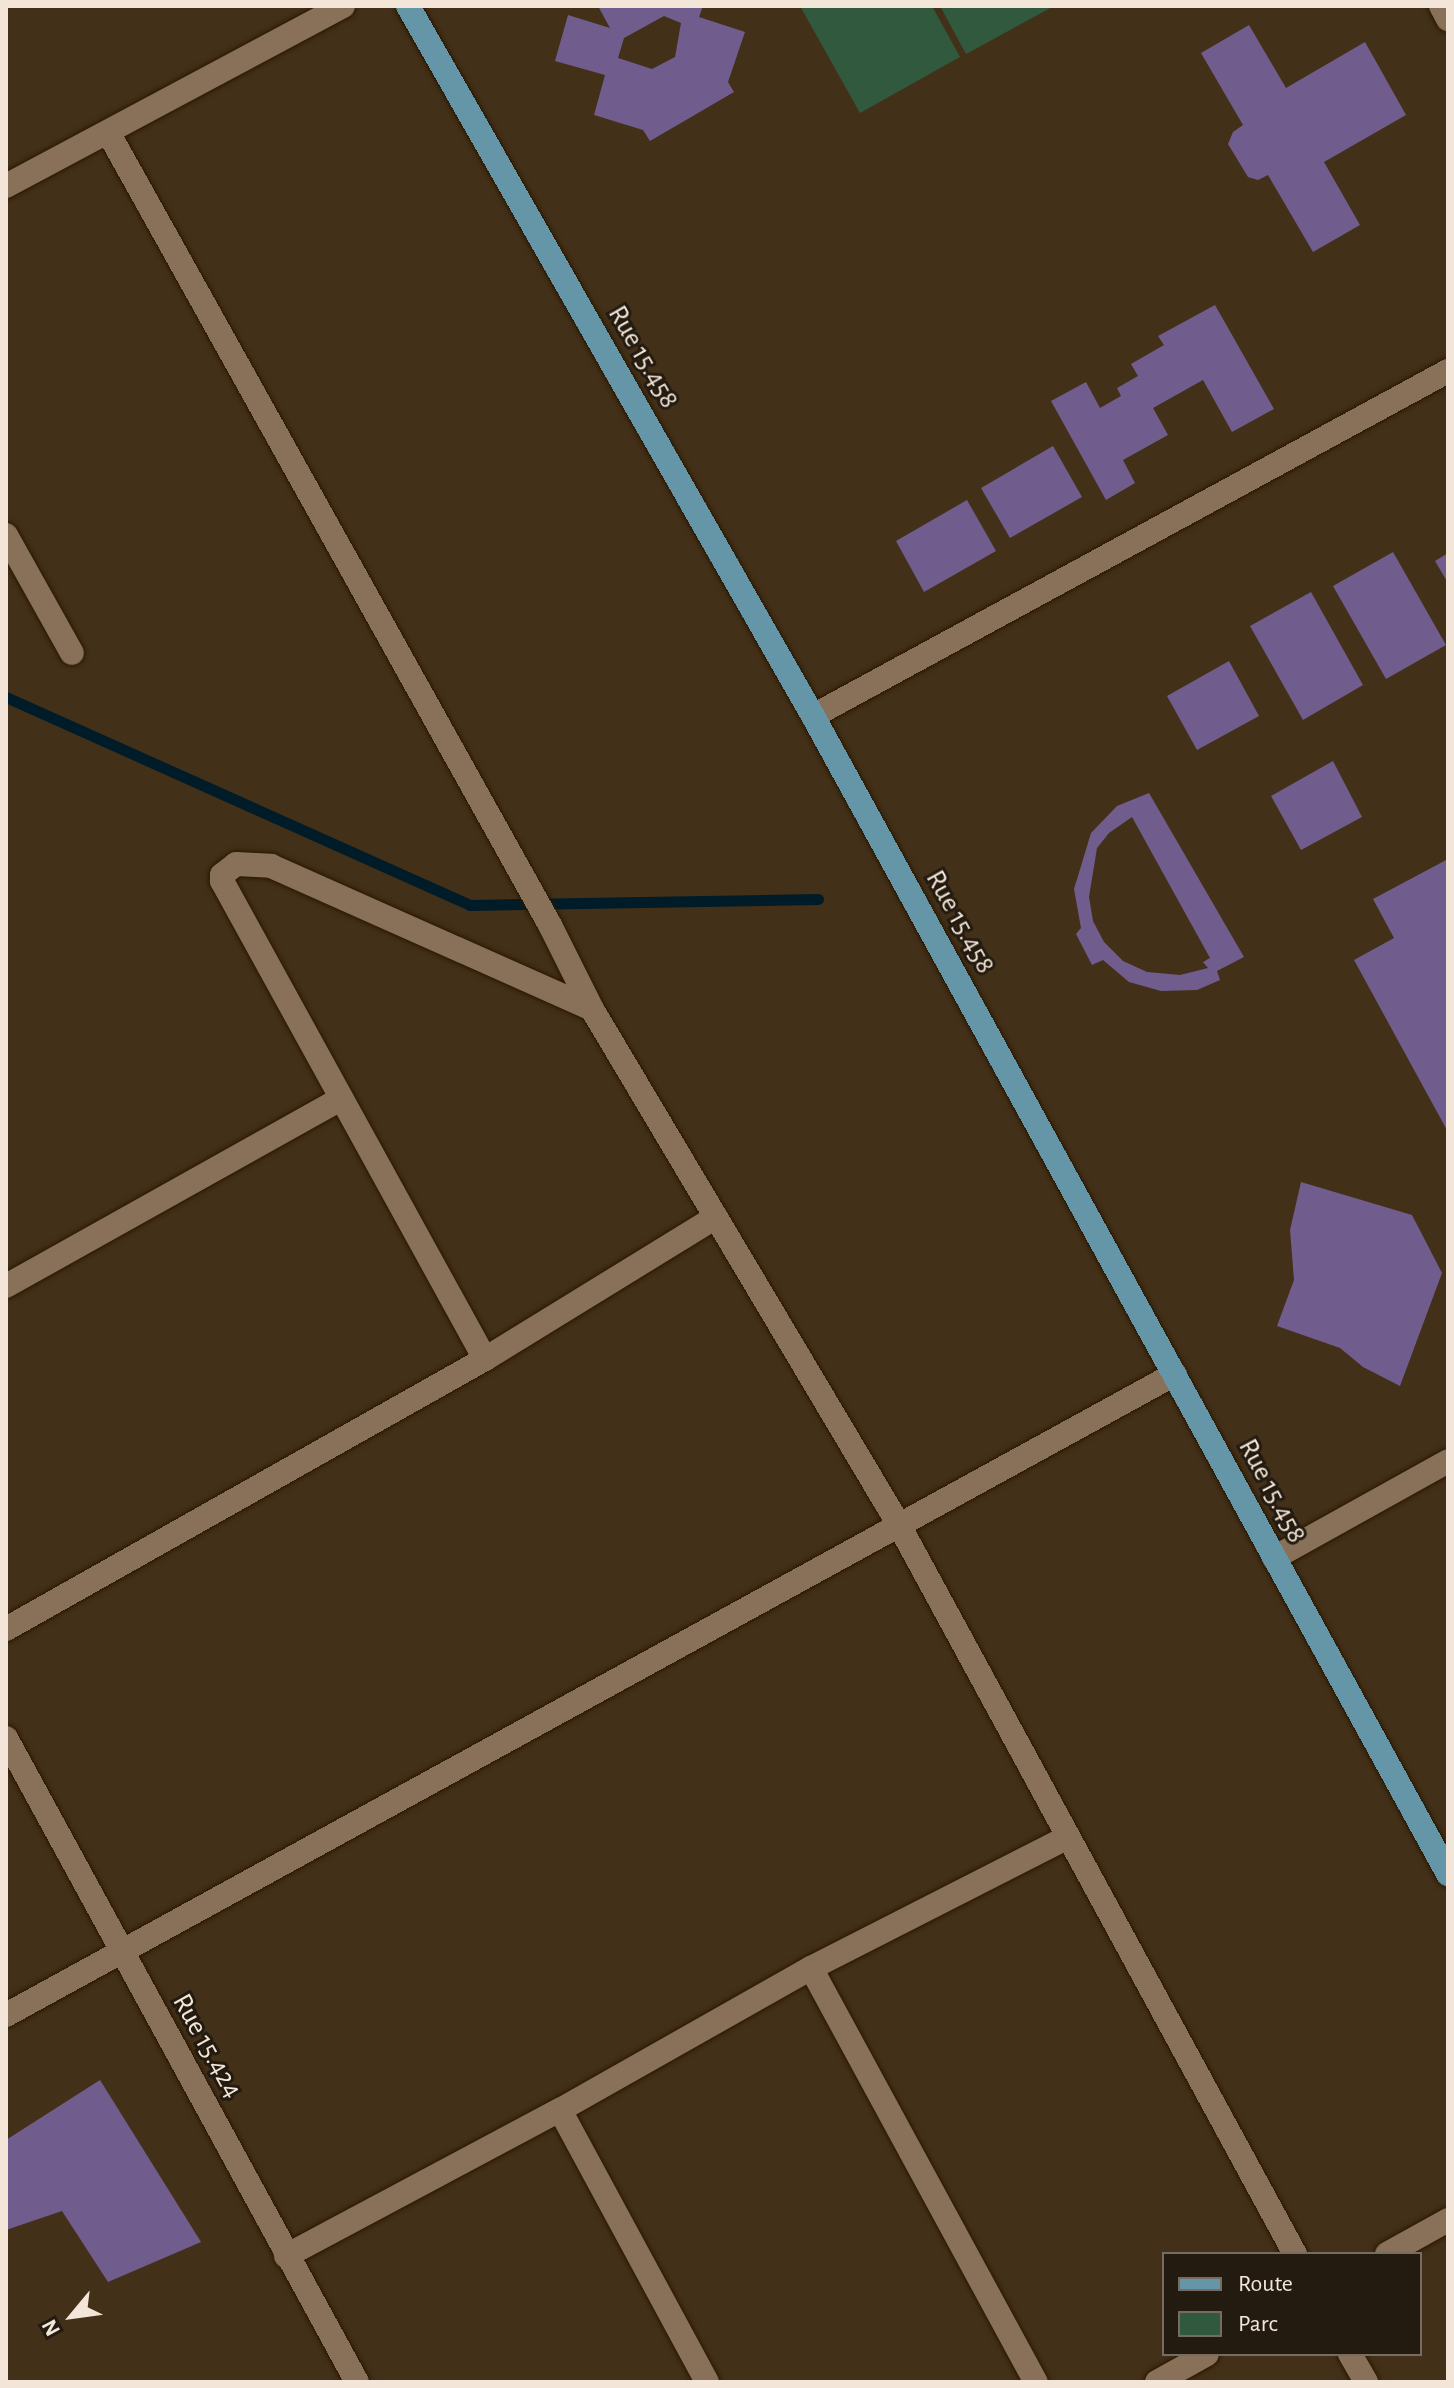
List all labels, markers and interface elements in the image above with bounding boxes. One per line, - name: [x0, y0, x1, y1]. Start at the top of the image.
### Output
- street label: Rue 15.458: [600, 300, 686, 414]
- street label: Rue 15.458: [918, 864, 1002, 980]
- street label: Rue 15.458: [1231, 1433, 1313, 1549]
- street label: Rue 15.424: [165, 1988, 249, 2104]
- legend: [1162, 2252, 1422, 2356]
- text: Route: [1238, 2272, 1293, 2296]
- north arrow: [32, 2276, 112, 2356]
- text: Parc: [1238, 2312, 1278, 2336]
- text: N: [38, 2316, 64, 2340]

